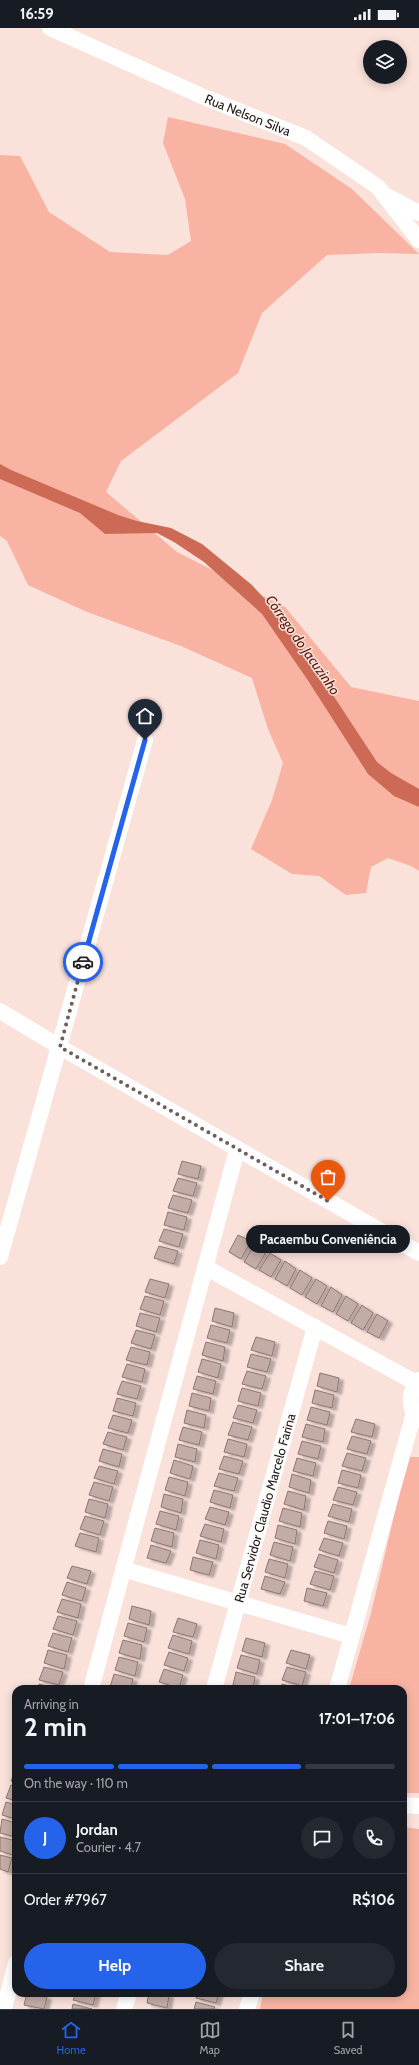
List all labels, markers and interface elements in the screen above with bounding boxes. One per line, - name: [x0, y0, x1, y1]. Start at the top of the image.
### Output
- text: 16:59: [20, 5, 54, 23]
- map controls: [363, 40, 407, 84]
- button: layers: [363, 40, 407, 84]
- street label: Rua Nelson Silva: [203, 90, 294, 139]
- water label: Córrego do Jacuzinho: [262, 592, 344, 698]
- pin: [128, 699, 162, 740]
- icon: home: [134, 705, 156, 727]
- courier: [63, 942, 103, 982]
- icon: car: [72, 951, 94, 973]
- pin: [311, 1160, 345, 1201]
- icon: bag: [317, 1166, 339, 1188]
- callout: Pacaembu Conveniência: [246, 1225, 410, 1253]
- text: Pacaembu Conveniência: [260, 1231, 396, 1247]
- street label: Rua Servidor Claudio Marcelo Farina: [230, 1411, 299, 1604]
- text: Arriving in: [24, 1696, 79, 1712]
- text: 17:01–17:06: [319, 1710, 395, 1728]
- text: 2 min: [24, 1711, 87, 1743]
- text: On the way · 110 m: [24, 1775, 128, 1791]
- button: chat: [301, 1817, 343, 1859]
- button: phone: [353, 1817, 395, 1859]
- text: Jordan: [76, 1821, 118, 1839]
- text: J: [43, 1829, 47, 1847]
- text: Courier · 4.7: [76, 1839, 141, 1855]
- text: Order #7967: [24, 1891, 107, 1909]
- text: R$106: [352, 1891, 395, 1909]
- button: Help: [24, 1943, 206, 1989]
- button: Share: [214, 1943, 395, 1989]
- tab: Home: [57, 2019, 86, 2057]
- tab: Map: [199, 2019, 221, 2057]
- tab: Saved: [334, 2019, 362, 2057]

